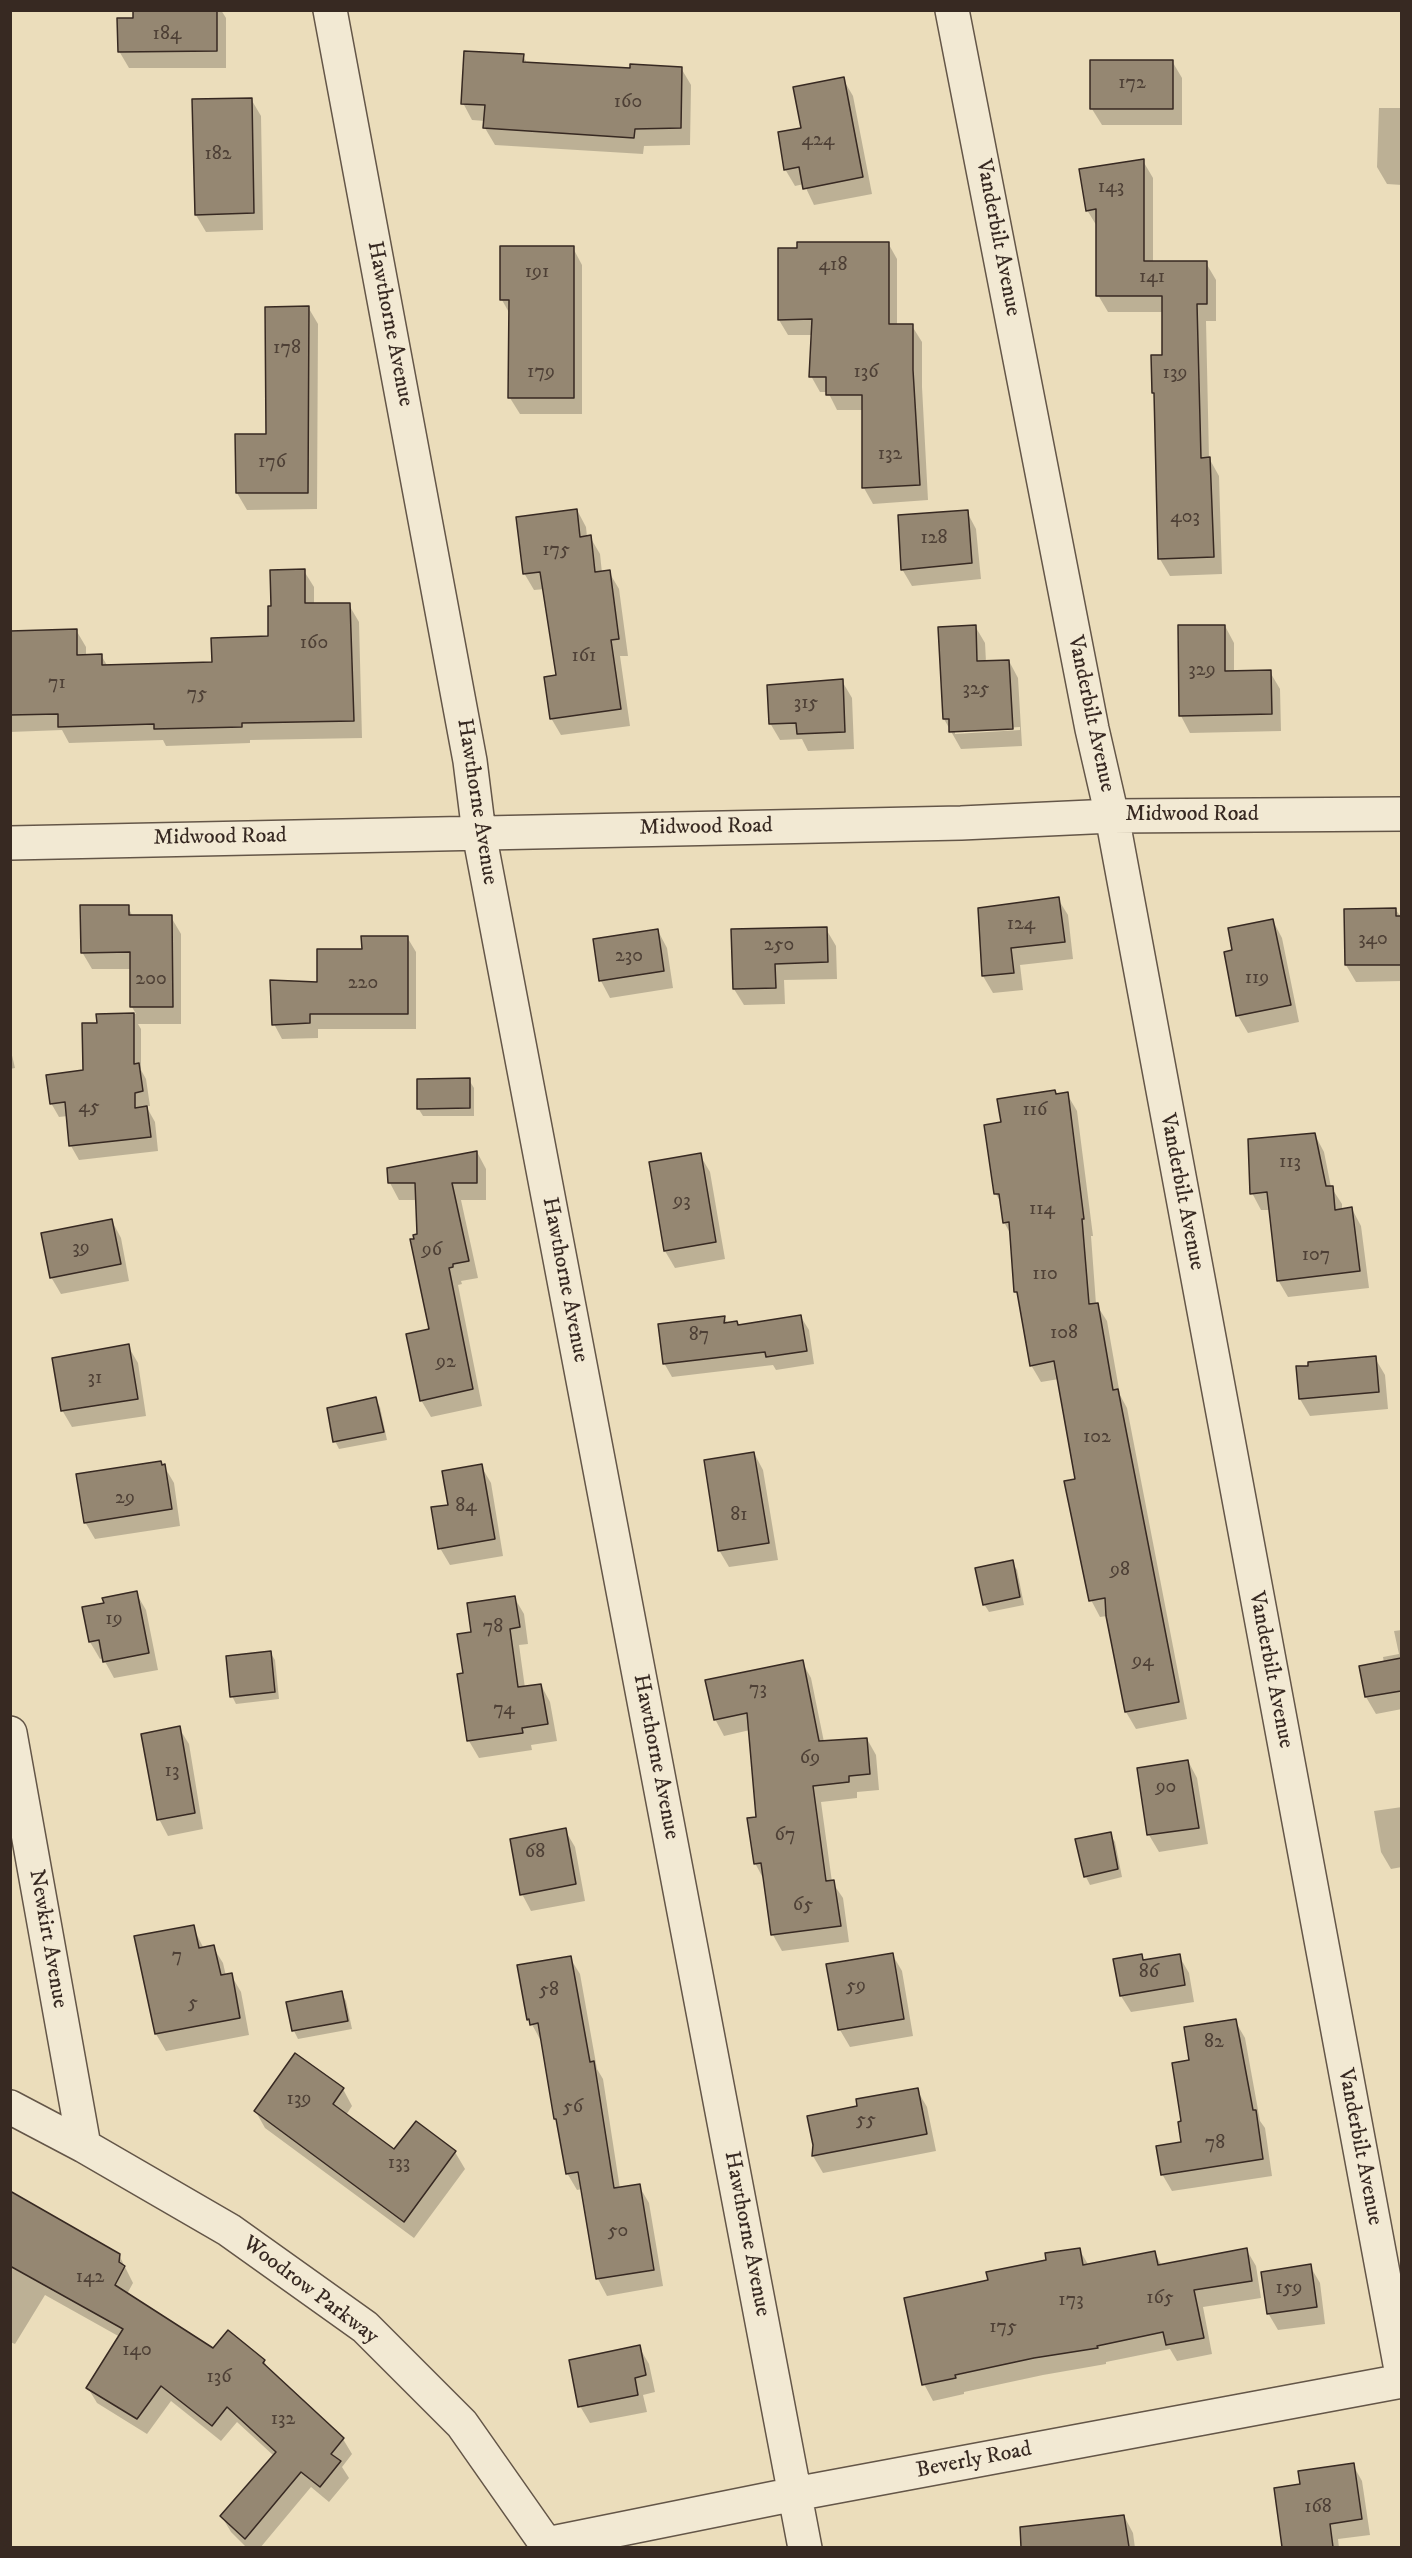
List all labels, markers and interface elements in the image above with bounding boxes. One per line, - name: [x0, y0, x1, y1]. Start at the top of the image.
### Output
- house number: 184: [153, 23, 181, 47]
- house number: 172: [1118, 72, 1146, 96]
- house number: 160: [614, 91, 642, 115]
- house number: 424: [802, 129, 834, 153]
- house number: 182: [204, 143, 232, 167]
- street label: Vanderbilt Avenue: [969, 157, 1025, 319]
- house number: 143: [1098, 176, 1124, 200]
- street label: Hawthorne Avenue: [360, 239, 418, 409]
- house number: 418: [819, 254, 847, 278]
- house number: 191: [525, 261, 549, 285]
- house number: 141: [1139, 266, 1165, 290]
- house number: 178: [273, 337, 301, 361]
- house number: 179: [527, 361, 555, 385]
- house number: 136: [853, 361, 879, 385]
- house number: 139: [1163, 362, 1187, 386]
- house number: 132: [878, 443, 902, 467]
- house number: 176: [258, 451, 286, 475]
- house number: 403: [1170, 506, 1200, 530]
- house number: 128: [920, 527, 948, 551]
- house number: 175: [542, 539, 570, 563]
- house number: 160: [300, 632, 328, 656]
- street label: Vanderbilt Avenue: [1061, 633, 1119, 795]
- house number: 161: [572, 645, 596, 669]
- house number: 329: [1188, 659, 1216, 683]
- house number: 71: [48, 672, 66, 696]
- house number: 325: [962, 678, 990, 702]
- house number: 75: [187, 683, 207, 707]
- house number: 315: [794, 692, 818, 716]
- street label: Hawthorne Avenue: [450, 717, 502, 887]
- street label: Midwood Road: [1125, 802, 1259, 828]
- street label: Midwood Road: [639, 814, 773, 842]
- street label: Midwood Road: [153, 824, 287, 852]
- house number: 124: [1007, 913, 1035, 937]
- house number: 340: [1358, 928, 1388, 952]
- house number: 250: [764, 934, 794, 958]
- house number: 230: [615, 945, 643, 969]
- house number: 119: [1245, 967, 1269, 991]
- house number: 200: [135, 968, 167, 992]
- house number: 220: [348, 972, 378, 996]
- house number: 45: [78, 1096, 100, 1120]
- house number: 116: [1022, 1099, 1048, 1123]
- street label: Vanderbilt Avenue: [1153, 1111, 1209, 1273]
- house number: 113: [1279, 1151, 1301, 1175]
- house number: 93: [673, 1190, 691, 1214]
- street label: Hawthorne Avenue: [535, 1195, 593, 1365]
- house number: 114: [1029, 1198, 1055, 1222]
- house number: 39: [72, 1237, 90, 1261]
- house number: 96: [422, 1239, 442, 1263]
- house number: 107: [1302, 1244, 1330, 1268]
- house number: 110: [1032, 1263, 1058, 1287]
- house number: 108: [1050, 1322, 1078, 1346]
- house number: 87: [689, 1324, 709, 1348]
- house number: 92: [436, 1351, 456, 1375]
- house number: 31: [88, 1367, 102, 1391]
- house number: 102: [1083, 1426, 1111, 1450]
- house number: 29: [115, 1487, 135, 1511]
- house number: 84: [455, 1495, 477, 1519]
- house number: 81: [730, 1504, 748, 1528]
- house number: 98: [1110, 1559, 1130, 1583]
- street label: Vanderbilt Avenue: [1242, 1589, 1298, 1751]
- house number: 19: [105, 1608, 123, 1632]
- house number: 78: [483, 1616, 503, 1640]
- house number: 94: [1132, 1650, 1154, 1674]
- street label: Hawthorne Avenue: [626, 1672, 684, 1842]
- house number: 73: [749, 1678, 767, 1702]
- house number: 74: [493, 1698, 515, 1722]
- house number: 69: [800, 1747, 820, 1771]
- house number: 13: [165, 1760, 179, 1784]
- house number: 90: [1156, 1776, 1176, 1800]
- house number: 67: [775, 1824, 795, 1848]
- house number: 68: [525, 1841, 545, 1865]
- street label: Newkirt Avenue: [22, 1868, 72, 2010]
- house number: 65: [793, 1894, 813, 1918]
- house number: 7: [172, 1945, 182, 1969]
- house number: 86: [1139, 1961, 1159, 1985]
- house number: 59: [846, 1975, 866, 1999]
- house number: 58: [539, 1979, 559, 2003]
- house number: 5: [188, 1992, 198, 2016]
- house number: 82: [1204, 2031, 1224, 2055]
- street label: Vanderbilt Avenue: [1331, 2066, 1387, 2228]
- house number: 139: [287, 2088, 311, 2112]
- house number: 56: [563, 2096, 583, 2120]
- house number: 55: [856, 2109, 876, 2133]
- house number: 78: [1205, 2132, 1225, 2156]
- street label: Hawthorne Avenue: [717, 2149, 775, 2319]
- house number: 133: [388, 2152, 410, 2176]
- house number: 50: [608, 2220, 628, 2244]
- street label: Woodrow Parkway: [237, 2231, 383, 2351]
- house number: 142: [76, 2266, 104, 2290]
- house number: 159: [1275, 2277, 1303, 2301]
- house number: 165: [1146, 2287, 1174, 2311]
- house number: 173: [1058, 2289, 1084, 2313]
- house number: 175: [989, 2316, 1017, 2340]
- house number: 140: [122, 2339, 152, 2363]
- house number: 136: [206, 2366, 232, 2390]
- house number: 132: [271, 2408, 295, 2432]
- street label: Beverly Road: [914, 2437, 1034, 2485]
- house number: 168: [1304, 2496, 1332, 2520]

